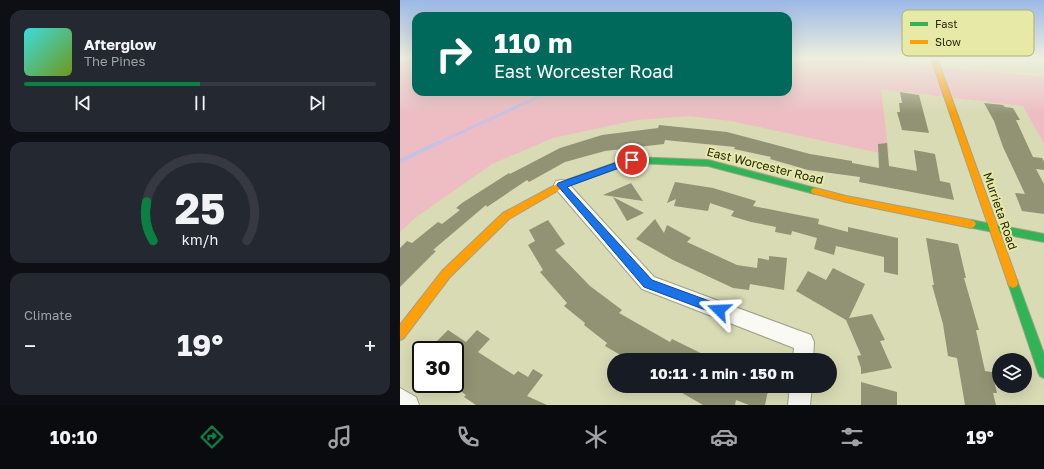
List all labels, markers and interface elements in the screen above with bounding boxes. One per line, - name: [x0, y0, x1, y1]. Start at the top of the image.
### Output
- legend: [902, 10, 1034, 56]
- text: Fast: [935, 17, 958, 30]
- text: 110 m: [494, 26, 573, 59]
- icon: right: [428, 28, 480, 80]
- text: Afterglow: [84, 35, 156, 53]
- text: Slow: [935, 35, 961, 48]
- text: The Pines: [84, 53, 145, 69]
- text: East Worcester Road: [494, 60, 673, 82]
- icon: previous: [72, 92, 94, 114]
- icon: pause: [189, 92, 211, 114]
- icon: next: [306, 92, 328, 114]
- pin: [615, 143, 649, 177]
- street label: East Worcester Road: [705, 144, 825, 187]
- icon: arrive: [621, 149, 643, 171]
- street label: Murrieta Road: [980, 170, 1021, 252]
- text: 25: [175, 182, 225, 232]
- text: km/h: [182, 230, 218, 247]
- position arrow: [698, 289, 740, 331]
- text: Climate: [24, 307, 72, 323]
- text: 19°: [177, 327, 223, 363]
- text: −: [24, 332, 36, 359]
- text: +: [364, 332, 376, 359]
- speed limit sign: 30: [412, 341, 464, 393]
- map controls: [992, 353, 1032, 393]
- button: layers: [992, 353, 1032, 393]
- text: 10:11 · 1 min · 150 m: [650, 364, 794, 382]
- icon: directions: [198, 423, 226, 451]
- icon: music: [326, 423, 354, 451]
- icon: phone: [454, 423, 482, 451]
- icon: climate: [582, 423, 610, 451]
- icon: car: [710, 423, 738, 451]
- icon: filters: [838, 423, 866, 451]
- text: 10:10: [50, 426, 98, 448]
- text: 19°: [966, 426, 994, 448]

